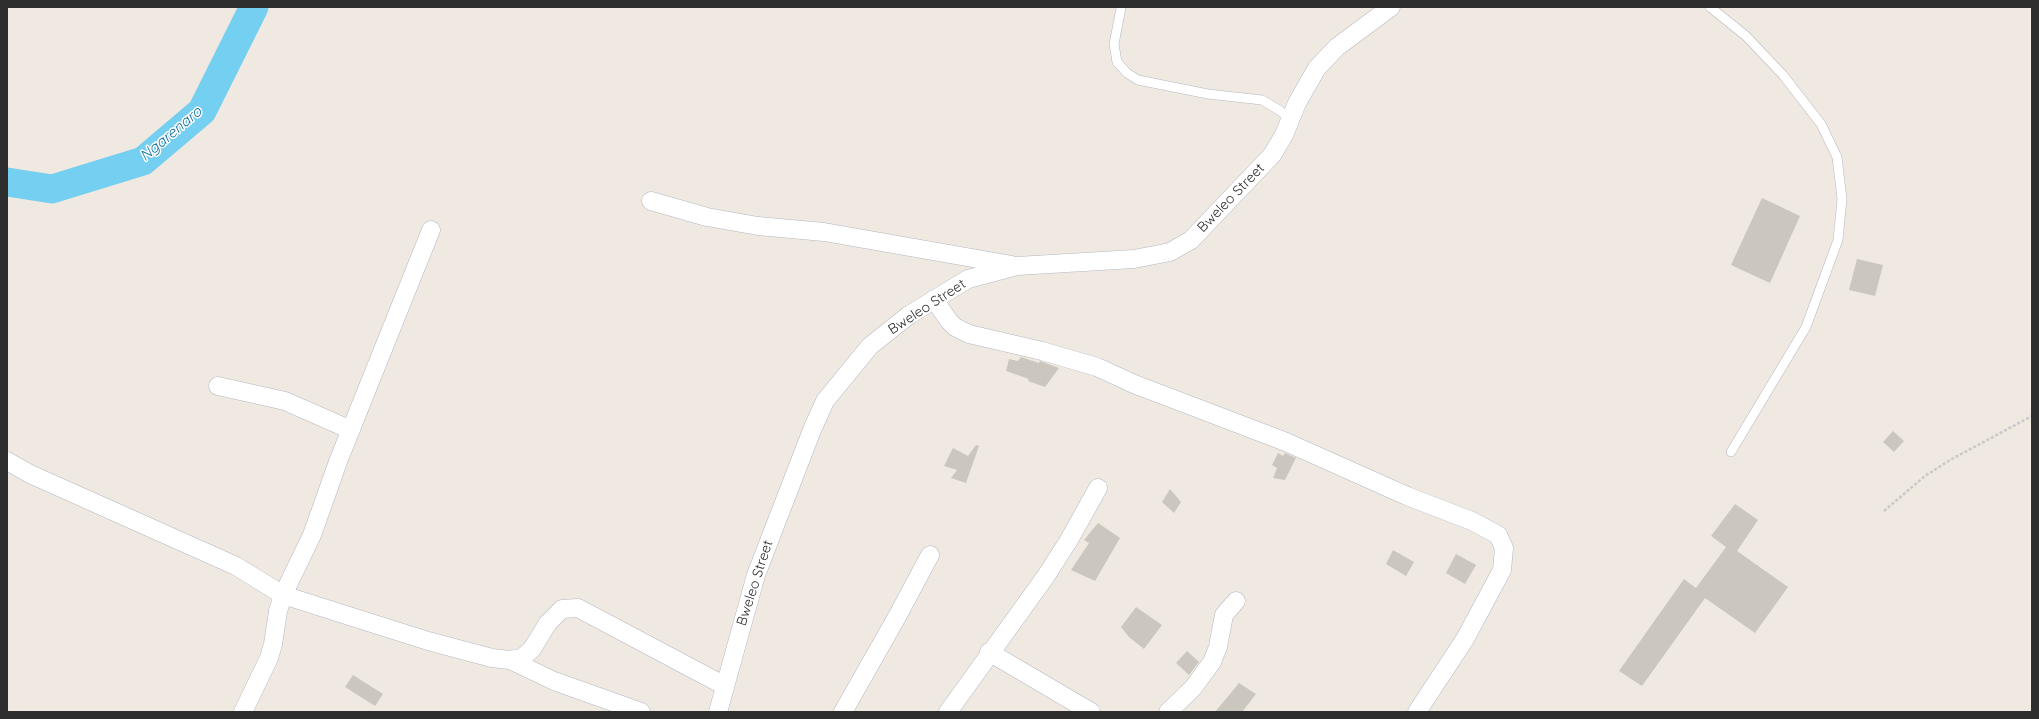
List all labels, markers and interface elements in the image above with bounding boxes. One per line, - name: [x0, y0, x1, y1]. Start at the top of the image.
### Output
- water label: Ngarenaro: [136, 103, 206, 165]
- street label: Bweleo Street: [1194, 160, 1268, 236]
- street label: Bweleo Street: [885, 276, 969, 338]
- street label: Bweleo Street: [733, 538, 777, 628]

